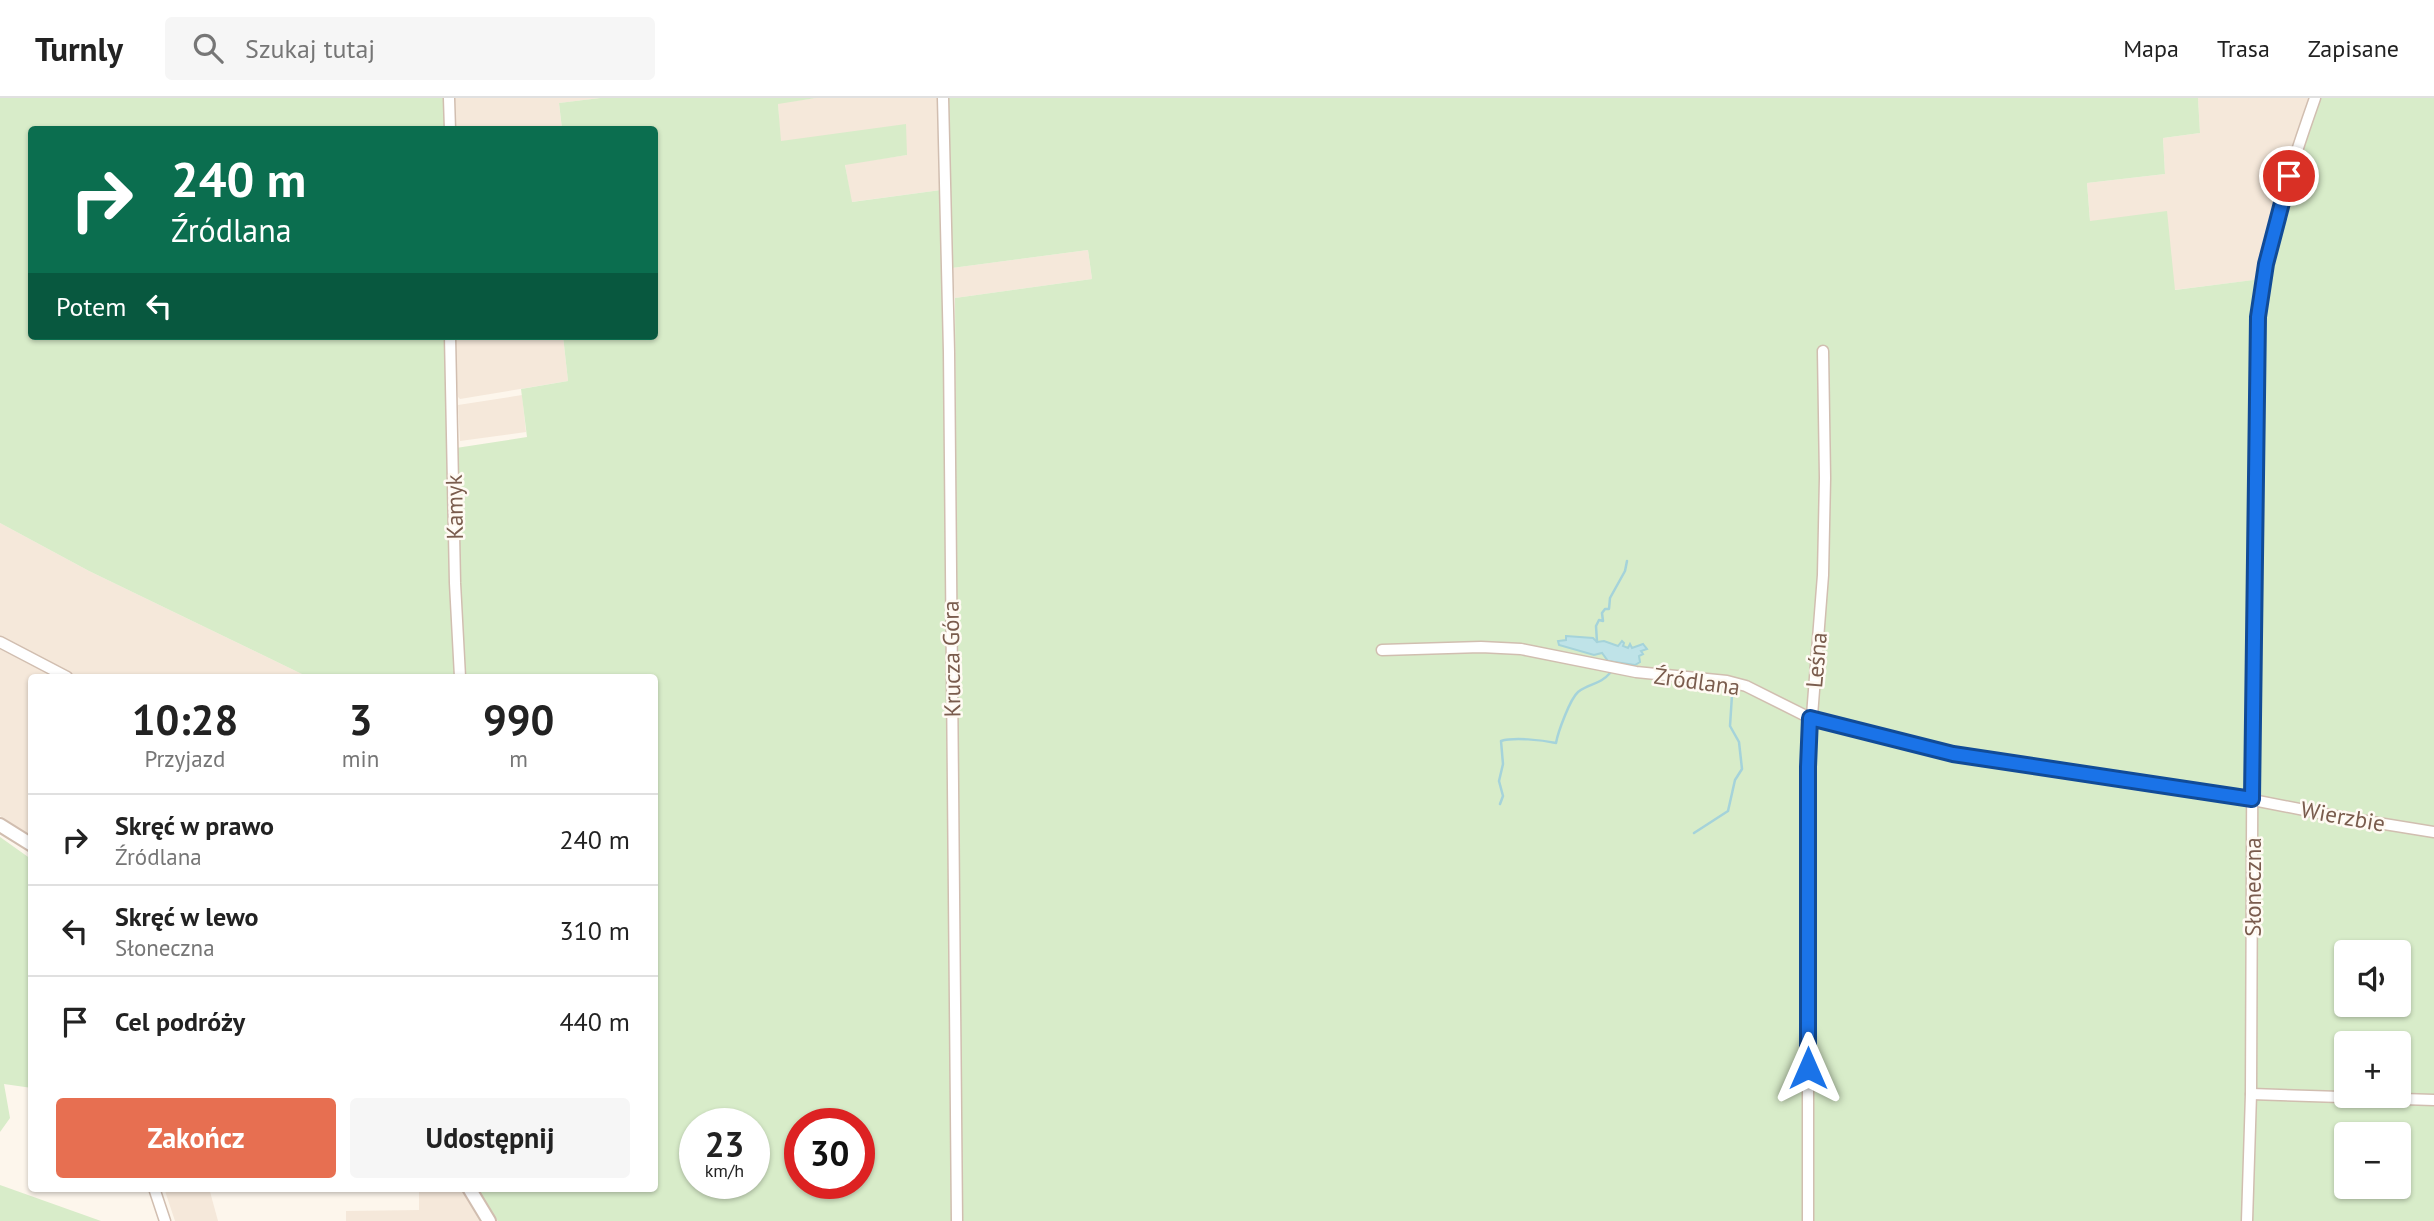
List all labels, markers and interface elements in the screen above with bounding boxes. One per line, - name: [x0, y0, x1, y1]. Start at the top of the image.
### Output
- search box: [165, 17, 655, 80]
- text: Turnly: [35, 27, 123, 70]
- icon: search: [189, 29, 227, 67]
- text: Szukaj tutaj: [245, 32, 375, 65]
- text: Mapa: [2123, 33, 2179, 64]
- text: Trasa: [2217, 33, 2270, 64]
- text: Zapisane: [2308, 33, 2399, 64]
- pin: [2259, 146, 2319, 206]
- text: 240 m: [171, 147, 306, 211]
- icon: right: [56, 154, 147, 245]
- icon: arrive: [2270, 157, 2308, 195]
- text: Źródlana: [171, 209, 292, 251]
- icon: left: [140, 287, 178, 325]
- text: Potem: [56, 290, 126, 323]
- street label: Kamyk: [439, 474, 469, 540]
- street label: Krucza Góra: [935, 600, 967, 718]
- street label: Leśna: [1799, 631, 1833, 689]
- street label: Źródlana: [1652, 661, 1742, 701]
- text: 10:28: [132, 692, 238, 747]
- text: 3: [349, 692, 372, 747]
- text: 990: [483, 692, 554, 747]
- text: Przyjazd: [144, 744, 225, 773]
- text: min: [342, 744, 379, 773]
- text: m: [509, 744, 528, 773]
- street label: Wierzbie: [2298, 794, 2388, 838]
- text: Skręć w prawo: [115, 809, 274, 842]
- icon: right: [56, 821, 94, 859]
- text: 240 m: [559, 823, 630, 856]
- street label: Słoneczna: [2238, 837, 2267, 937]
- text: Źródlana: [115, 842, 202, 871]
- text: Skręć w lewo: [115, 900, 259, 933]
- icon: left: [56, 912, 94, 950]
- text: 310 m: [559, 914, 630, 947]
- text: Słoneczna: [115, 933, 215, 962]
- map controls: [2334, 940, 2411, 1199]
- button: sound: [2334, 940, 2411, 1017]
- icon: arrive: [56, 1003, 94, 1041]
- text: Cel podróży: [115, 1005, 245, 1038]
- text: 440 m: [559, 1005, 630, 1038]
- position arrow: [1771, 1031, 1845, 1105]
- button: +: [2334, 1031, 2411, 1108]
- button: Zakończ: [56, 1098, 336, 1178]
- button: Udostępnij: [350, 1098, 630, 1178]
- speed limit sign: 30: [784, 1108, 875, 1199]
- text: 23: [705, 1121, 744, 1167]
- button: −: [2334, 1122, 2411, 1199]
- text: km/h: [705, 1159, 744, 1182]

